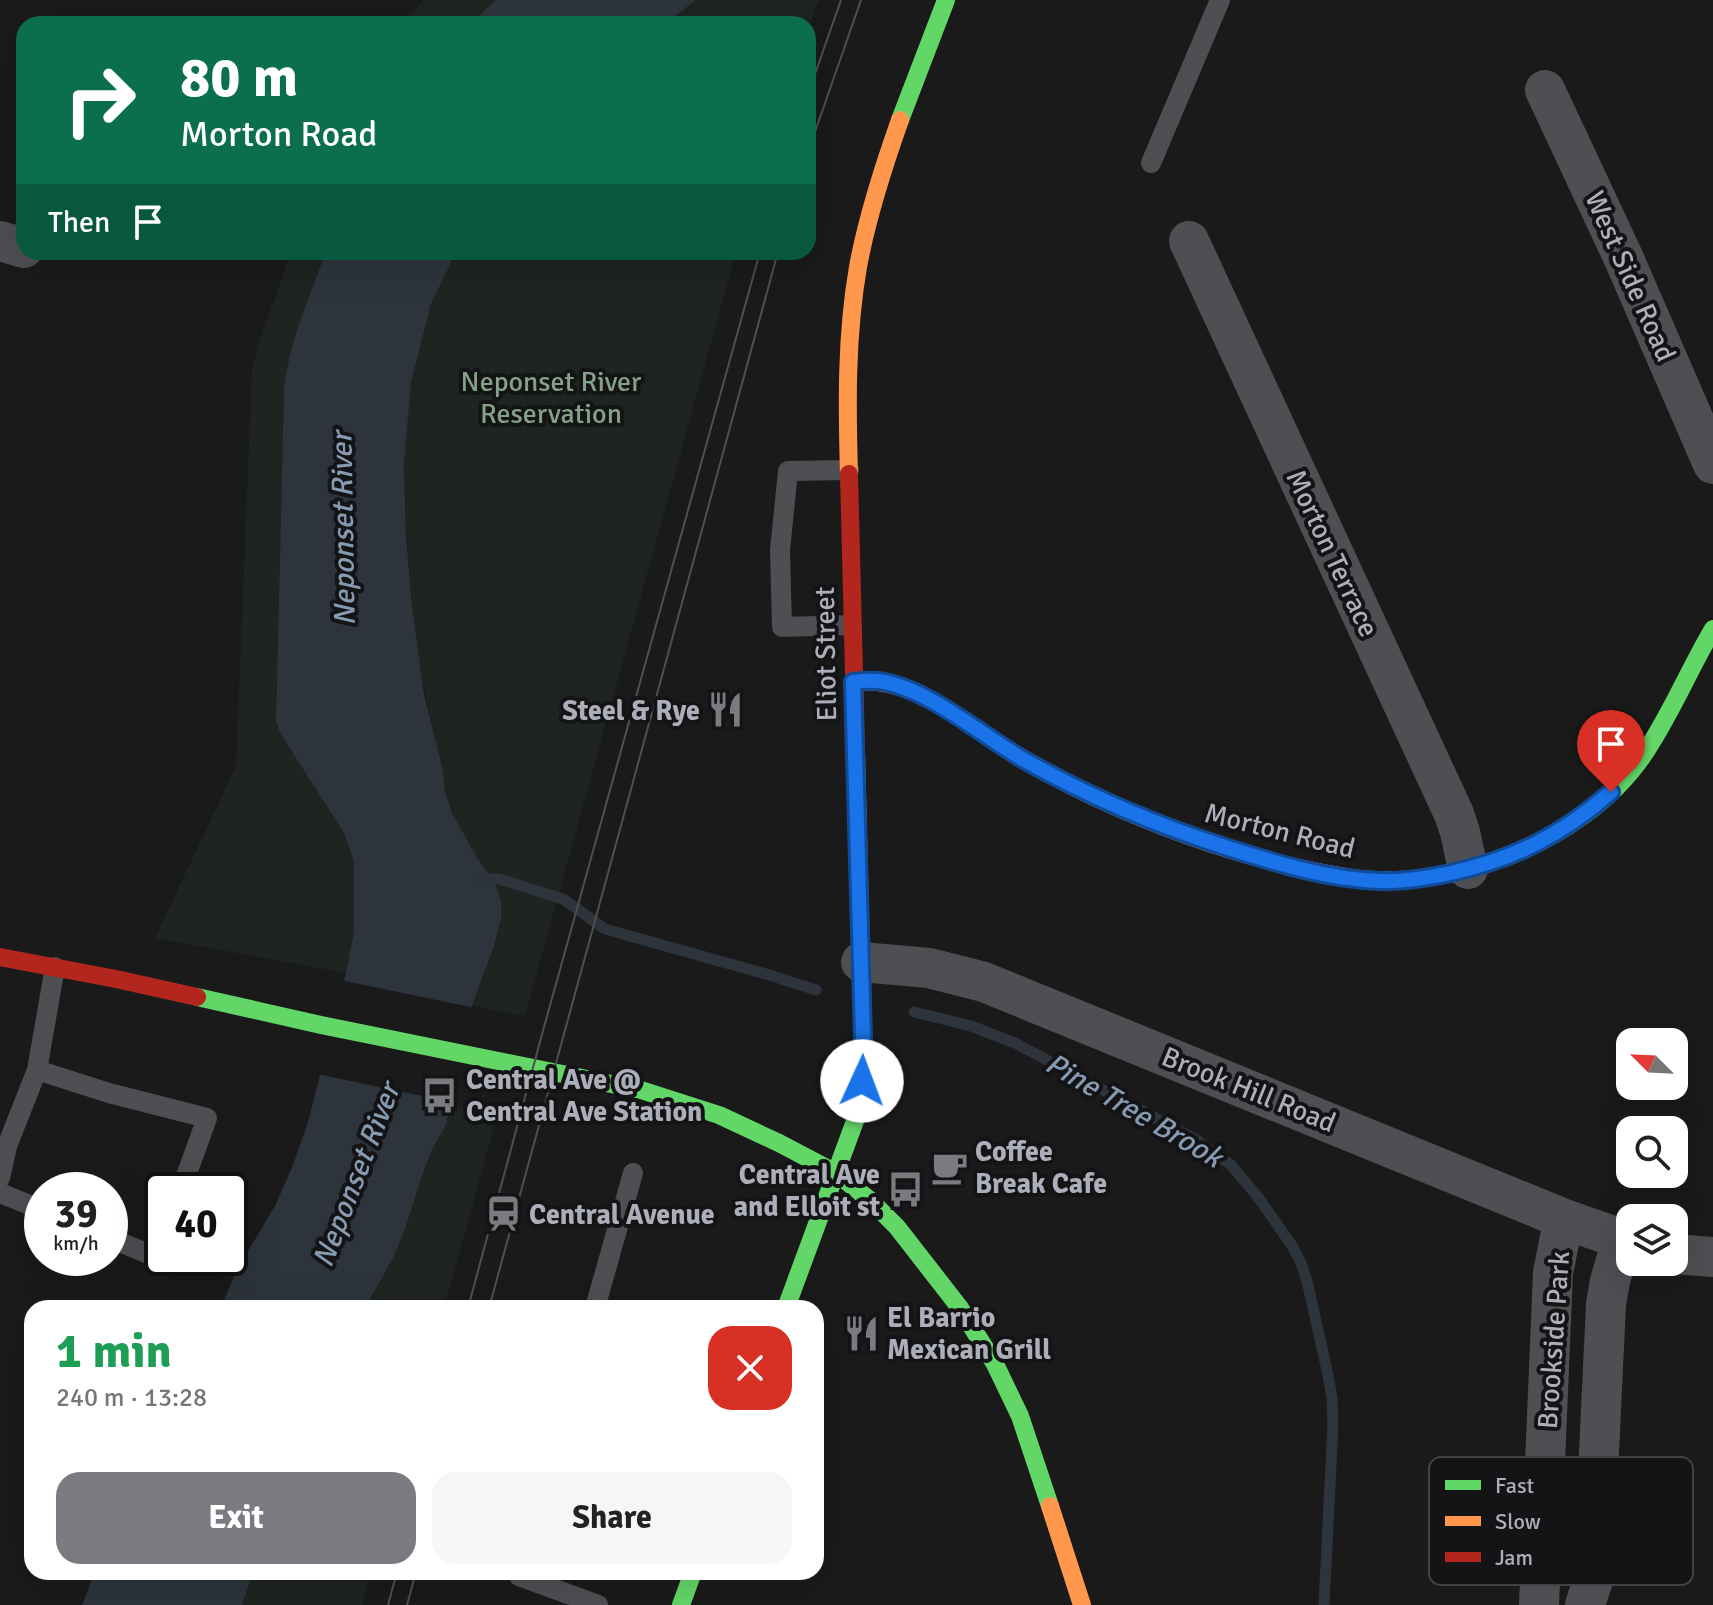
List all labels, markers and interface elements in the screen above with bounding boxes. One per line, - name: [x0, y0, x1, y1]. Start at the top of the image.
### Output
- text: 80 m: [180, 43, 298, 112]
- icon: right: [48, 48, 152, 152]
- text: Morton Road: [180, 112, 377, 157]
- street label: West Side Road: [1577, 186, 1683, 367]
- icon: arrive: [126, 200, 170, 244]
- text: Then: [48, 204, 110, 241]
- park label: Neponset River Reservation: [461, 365, 642, 431]
- water label: Neponset River: [323, 428, 364, 626]
- street label: Morton Terrace: [1279, 464, 1386, 642]
- street label: Eliot Street: [808, 586, 844, 722]
- restaurant icon: Steel & Rye: [707, 691, 745, 729]
- place label: Steel & Rye: [562, 694, 700, 728]
- pin: [1577, 710, 1645, 792]
- icon: arrive: [1589, 722, 1633, 766]
- street label: Morton Road: [1201, 796, 1358, 866]
- north arrow: [1616, 1028, 1688, 1100]
- map controls: [1616, 1028, 1688, 1276]
- position arrow: [820, 1039, 904, 1123]
- street label: Brook Hill Road: [1157, 1040, 1340, 1140]
- water label: Pine Tree Brook: [1039, 1045, 1231, 1177]
- place label: Central Ave @ Central Ave Station: [466, 1063, 702, 1129]
- water label: Neponset River: [304, 1074, 410, 1272]
- bus stop icon: Central Ave @ Central Ave Station: [421, 1076, 459, 1114]
- button: search: [1616, 1116, 1688, 1188]
- place label: Coffee Break Cafe: [975, 1135, 1107, 1201]
- cafe icon: Coffee Break Cafe: [930, 1148, 968, 1186]
- place label: Central Ave and Elloit st: [734, 1158, 881, 1224]
- bus stop icon: Central Ave and Elloit st: [887, 1171, 925, 1209]
- speed limit sign: 40: [144, 1172, 248, 1276]
- text: 39: [54, 1189, 98, 1239]
- station icon: Central Avenue: [484, 1195, 522, 1233]
- place label: Central Avenue: [529, 1198, 715, 1232]
- button: layers: [1616, 1204, 1688, 1276]
- text: km/h: [53, 1231, 99, 1256]
- street label: Brookside Park: [1531, 1250, 1577, 1430]
- place label: El Barrio Mexican Grill: [887, 1301, 1051, 1367]
- restaurant icon: El Barrio Mexican Grill: [842, 1314, 880, 1352]
- text: 1 min: [56, 1322, 172, 1381]
- button: close: [708, 1326, 792, 1410]
- text: 240 m · 13:28: [56, 1382, 207, 1414]
- legend: [1429, 1457, 1693, 1585]
- button: Exit: [56, 1472, 416, 1564]
- button: Share: [432, 1472, 792, 1564]
- text: Fast: [1495, 1472, 1535, 1499]
- text: Slow: [1495, 1508, 1541, 1535]
- text: Jam: [1495, 1544, 1533, 1571]

